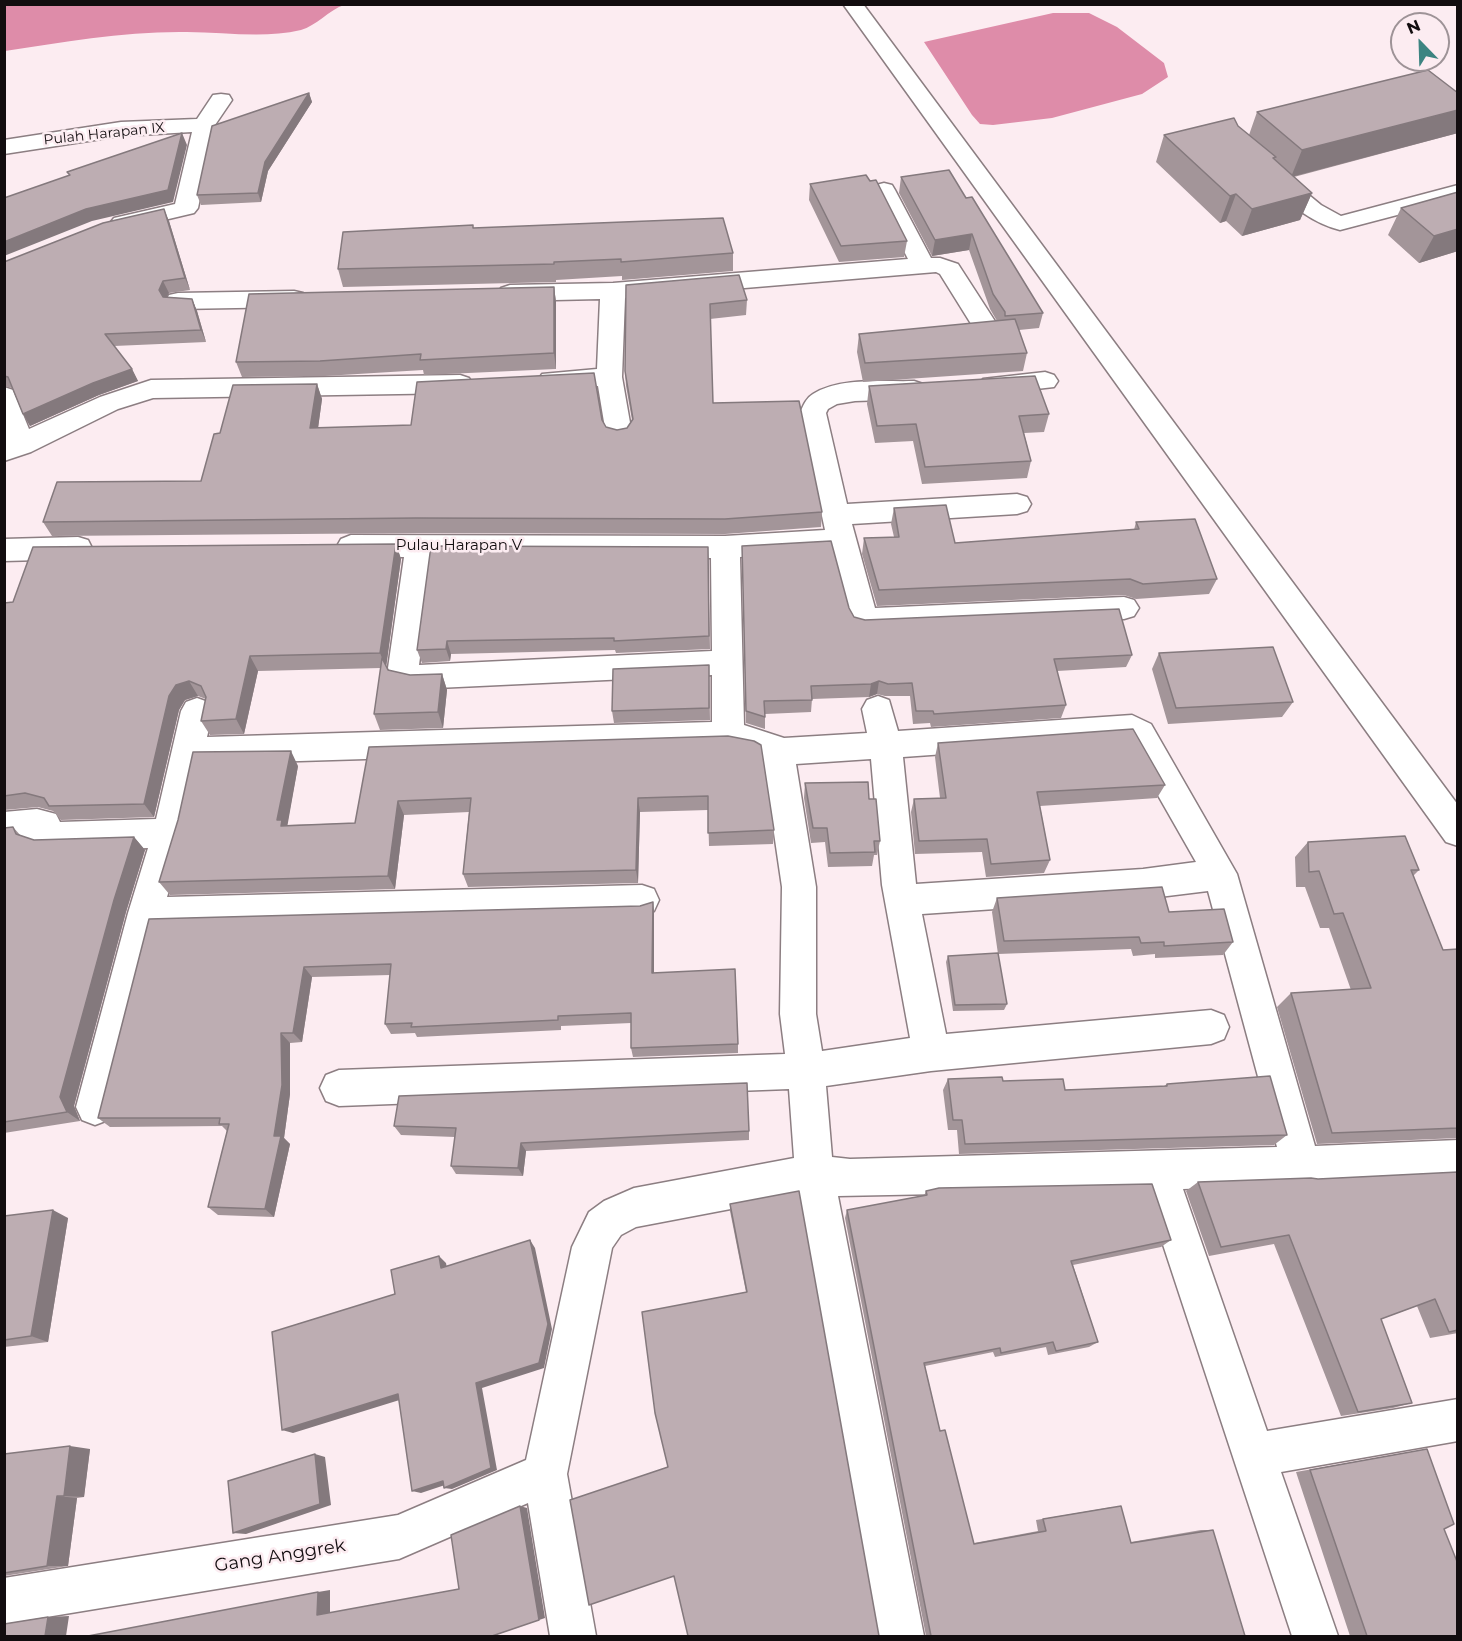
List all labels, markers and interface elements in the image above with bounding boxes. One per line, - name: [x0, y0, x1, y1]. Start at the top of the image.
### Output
- north arrow: [1390, 12, 1450, 72]
- text: N: [1404, 16, 1423, 38]
- street label: Pulah Harapan IX: [43, 119, 165, 149]
- street label: Pulau Harapan V: [396, 537, 522, 555]
- street label: Gang Anggrek: [213, 1535, 347, 1577]

